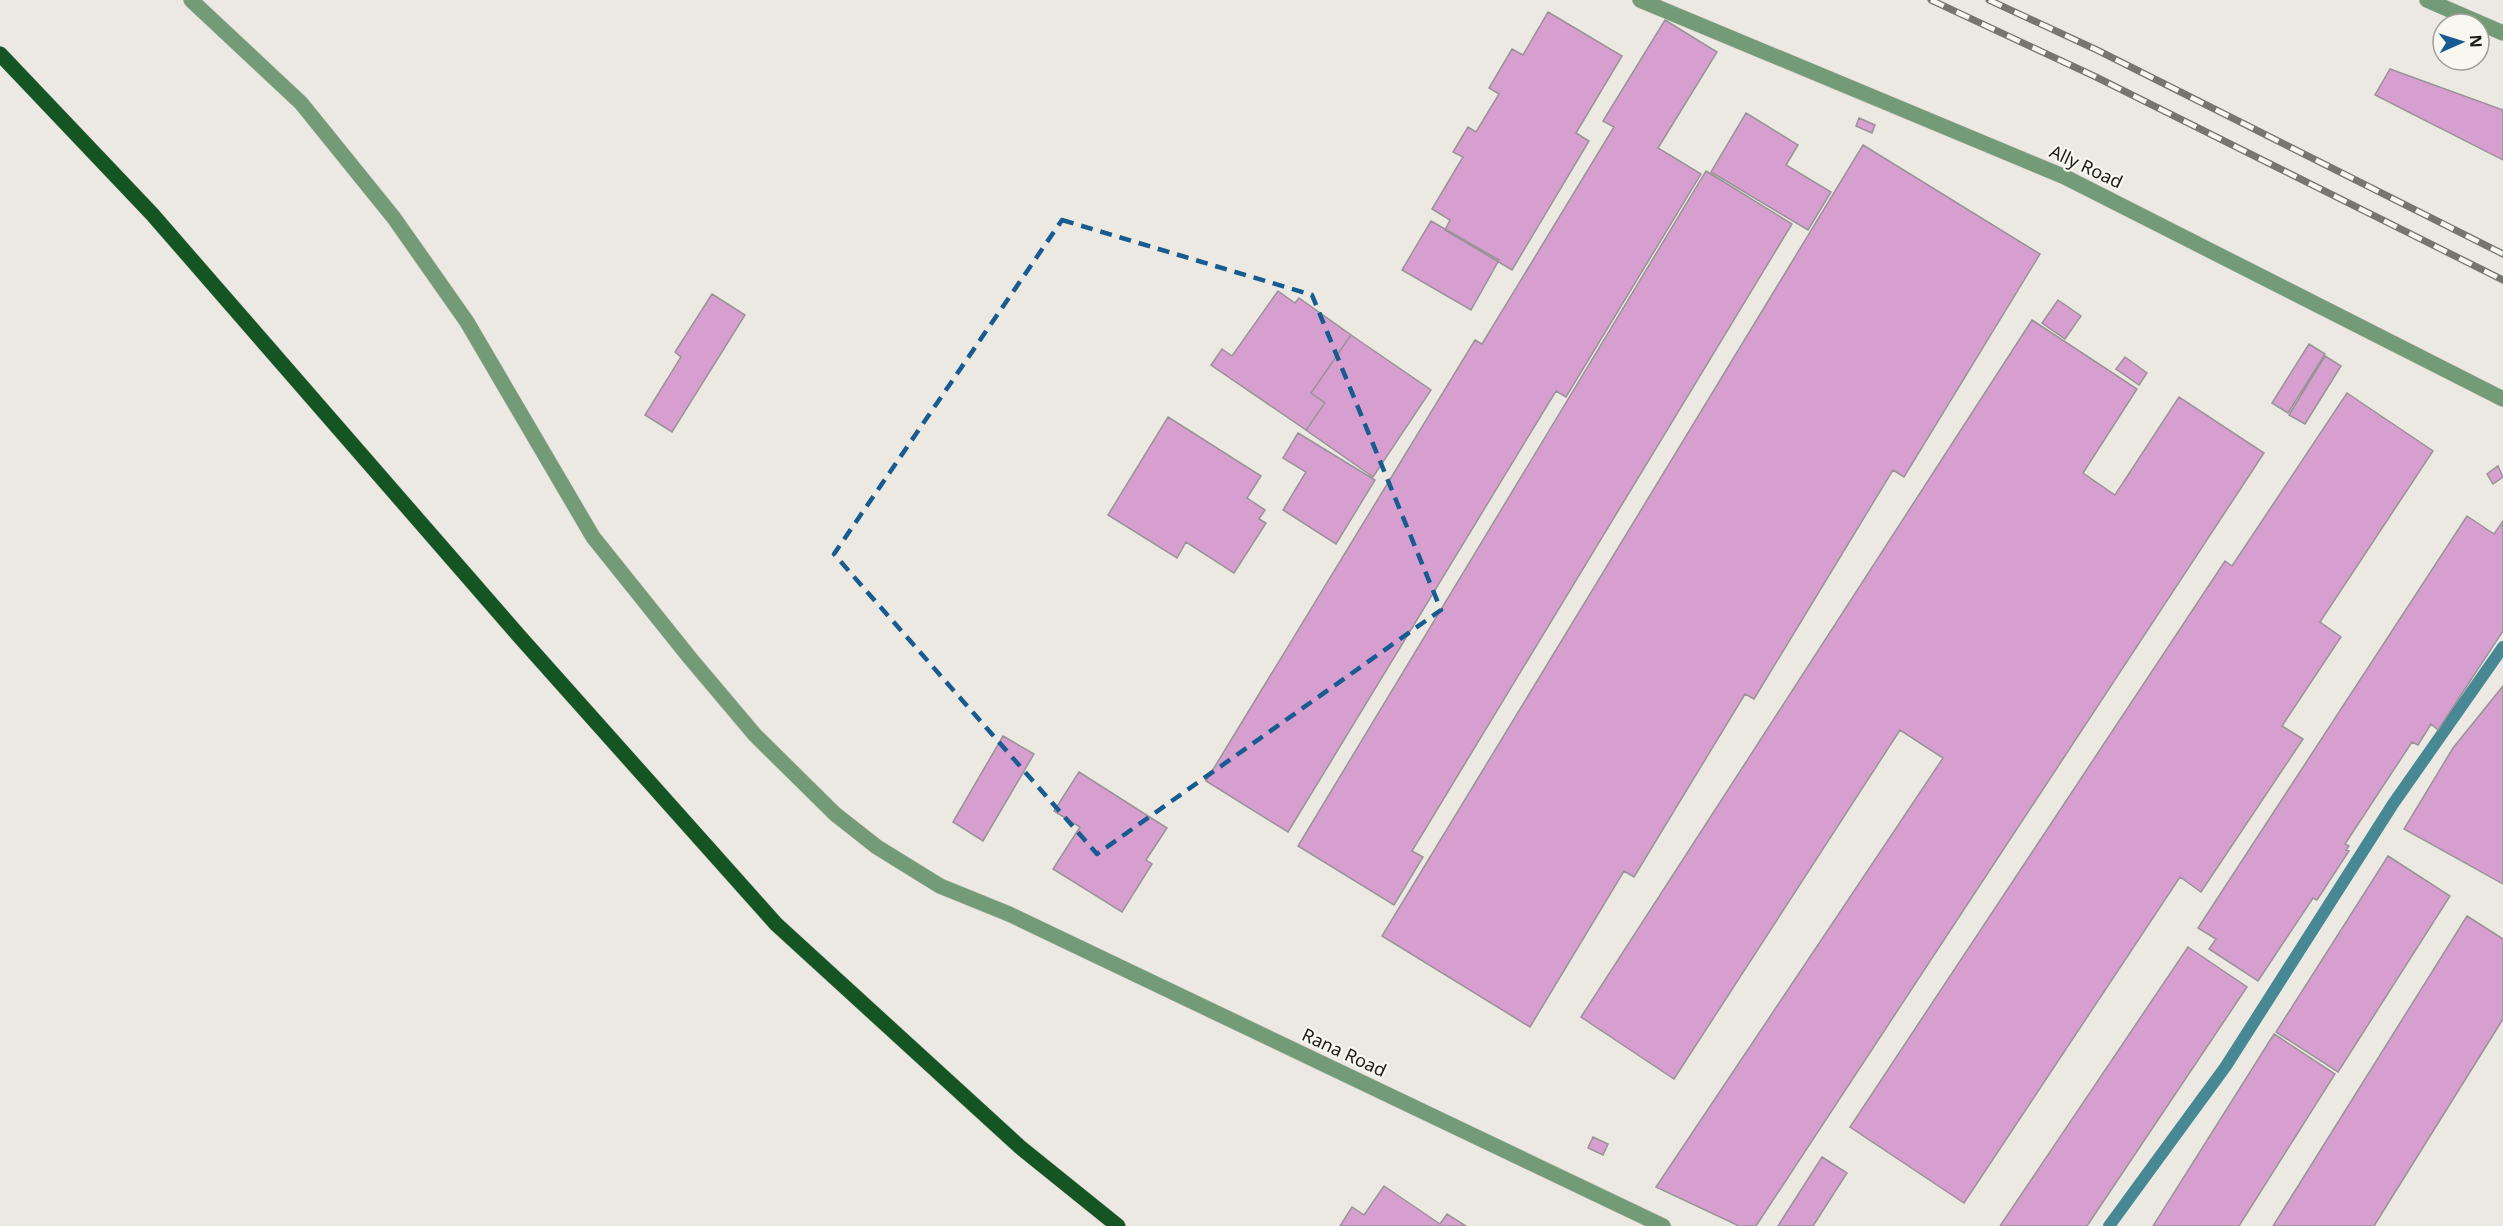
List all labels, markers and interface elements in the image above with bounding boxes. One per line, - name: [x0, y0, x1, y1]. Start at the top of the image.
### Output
- north arrow: [2431, 12, 2491, 72]
- text: N: [2465, 34, 2487, 48]
- street label: Ally Road: [2046, 139, 2127, 193]
- street label: Rana Road: [1298, 1022, 1390, 1082]

